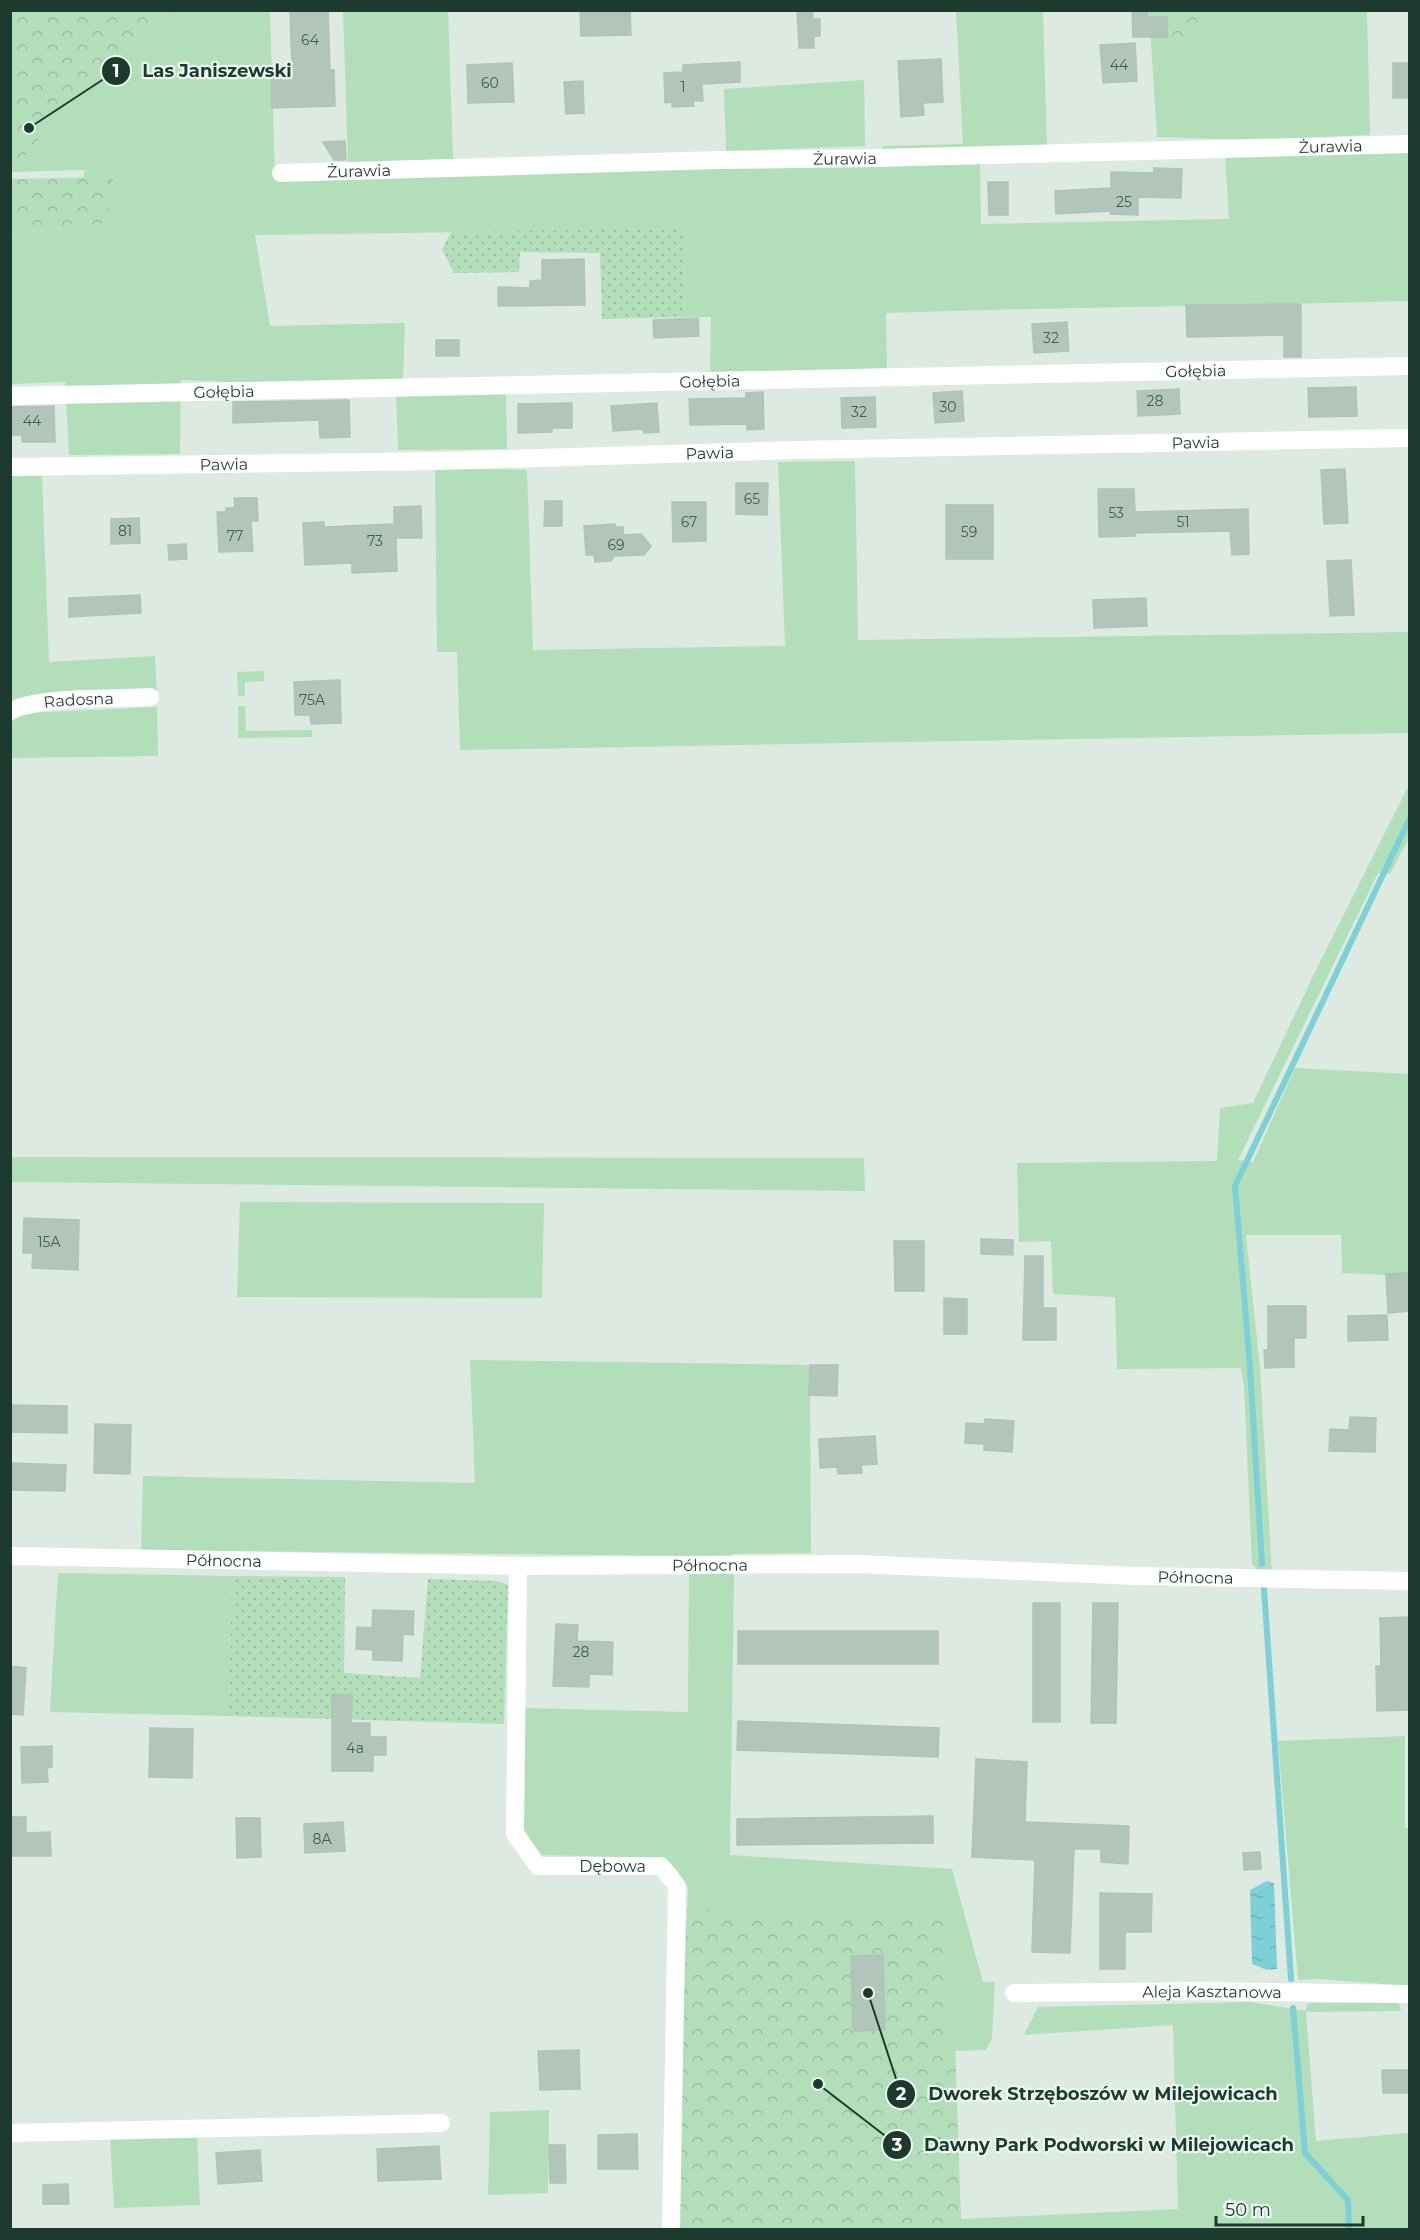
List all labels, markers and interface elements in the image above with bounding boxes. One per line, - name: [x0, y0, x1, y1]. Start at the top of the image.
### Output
- house number: 64: [301, 31, 320, 49]
- callout: Las Janiszewski: [101, 53, 304, 89]
- house number: 44: [1110, 56, 1129, 74]
- text: 1: [112, 60, 120, 82]
- text: Las Janiszewski: [142, 60, 292, 82]
- house number: 60: [481, 74, 499, 92]
- house number: 1: [680, 78, 686, 96]
- street label: Żurawia: [1298, 136, 1363, 156]
- street label: Żurawia: [813, 149, 877, 168]
- street label: Żurawia: [327, 160, 391, 181]
- house number: 25: [1116, 193, 1132, 211]
- house number: 32: [1043, 329, 1059, 347]
- street label: Gołębia: [1165, 360, 1227, 381]
- street label: Gołębia: [679, 371, 741, 391]
- street label: Gołębia: [193, 381, 255, 402]
- house number: 28: [1147, 392, 1164, 410]
- house number: 30: [939, 398, 957, 416]
- house number: 32: [851, 403, 867, 421]
- house number: 44: [23, 412, 42, 430]
- street label: Pawia: [1171, 432, 1220, 452]
- street label: Pawia: [685, 442, 734, 463]
- street label: Pawia: [200, 454, 248, 474]
- house number: 65: [744, 490, 760, 508]
- house number: 53: [1108, 504, 1124, 522]
- house number: 67: [681, 513, 697, 531]
- house number: 51: [1177, 513, 1189, 531]
- house number: 81: [118, 522, 132, 540]
- house number: 59: [961, 523, 977, 541]
- house number: 77: [227, 527, 243, 545]
- house number: 73: [367, 532, 383, 550]
- house number: 69: [607, 536, 625, 554]
- street label: Radosna: [42, 688, 114, 712]
- house number: 75A: [299, 691, 326, 709]
- house number: 15A: [37, 1233, 61, 1251]
- street label: Północna: [186, 1550, 262, 1570]
- street label: Północna: [672, 1555, 748, 1575]
- street label: Północna: [1157, 1567, 1234, 1587]
- house number: 28: [573, 1643, 590, 1661]
- house number: 4a: [346, 1739, 364, 1757]
- house number: 8A: [313, 1830, 332, 1848]
- street label: Dębowa: [579, 1857, 646, 1876]
- street label: Aleja Kasztanowa: [1142, 1981, 1282, 2002]
- callout: Dworek Strzęboszów w Milejowicach: [886, 2076, 1290, 2112]
- text: 2: [896, 2083, 907, 2105]
- text: Dworek Strzęboszów w Milejowicach: [928, 2083, 1278, 2105]
- callout: Dawny Park Podworski w Milejowicach: [882, 2127, 1306, 2163]
- text: 3: [891, 2134, 903, 2156]
- text: Dawny Park Podworski w Milejowicach: [924, 2134, 1294, 2156]
- scale bar: [1216, 2189, 1363, 2227]
- text: 50 m: [1225, 2199, 1271, 2221]

